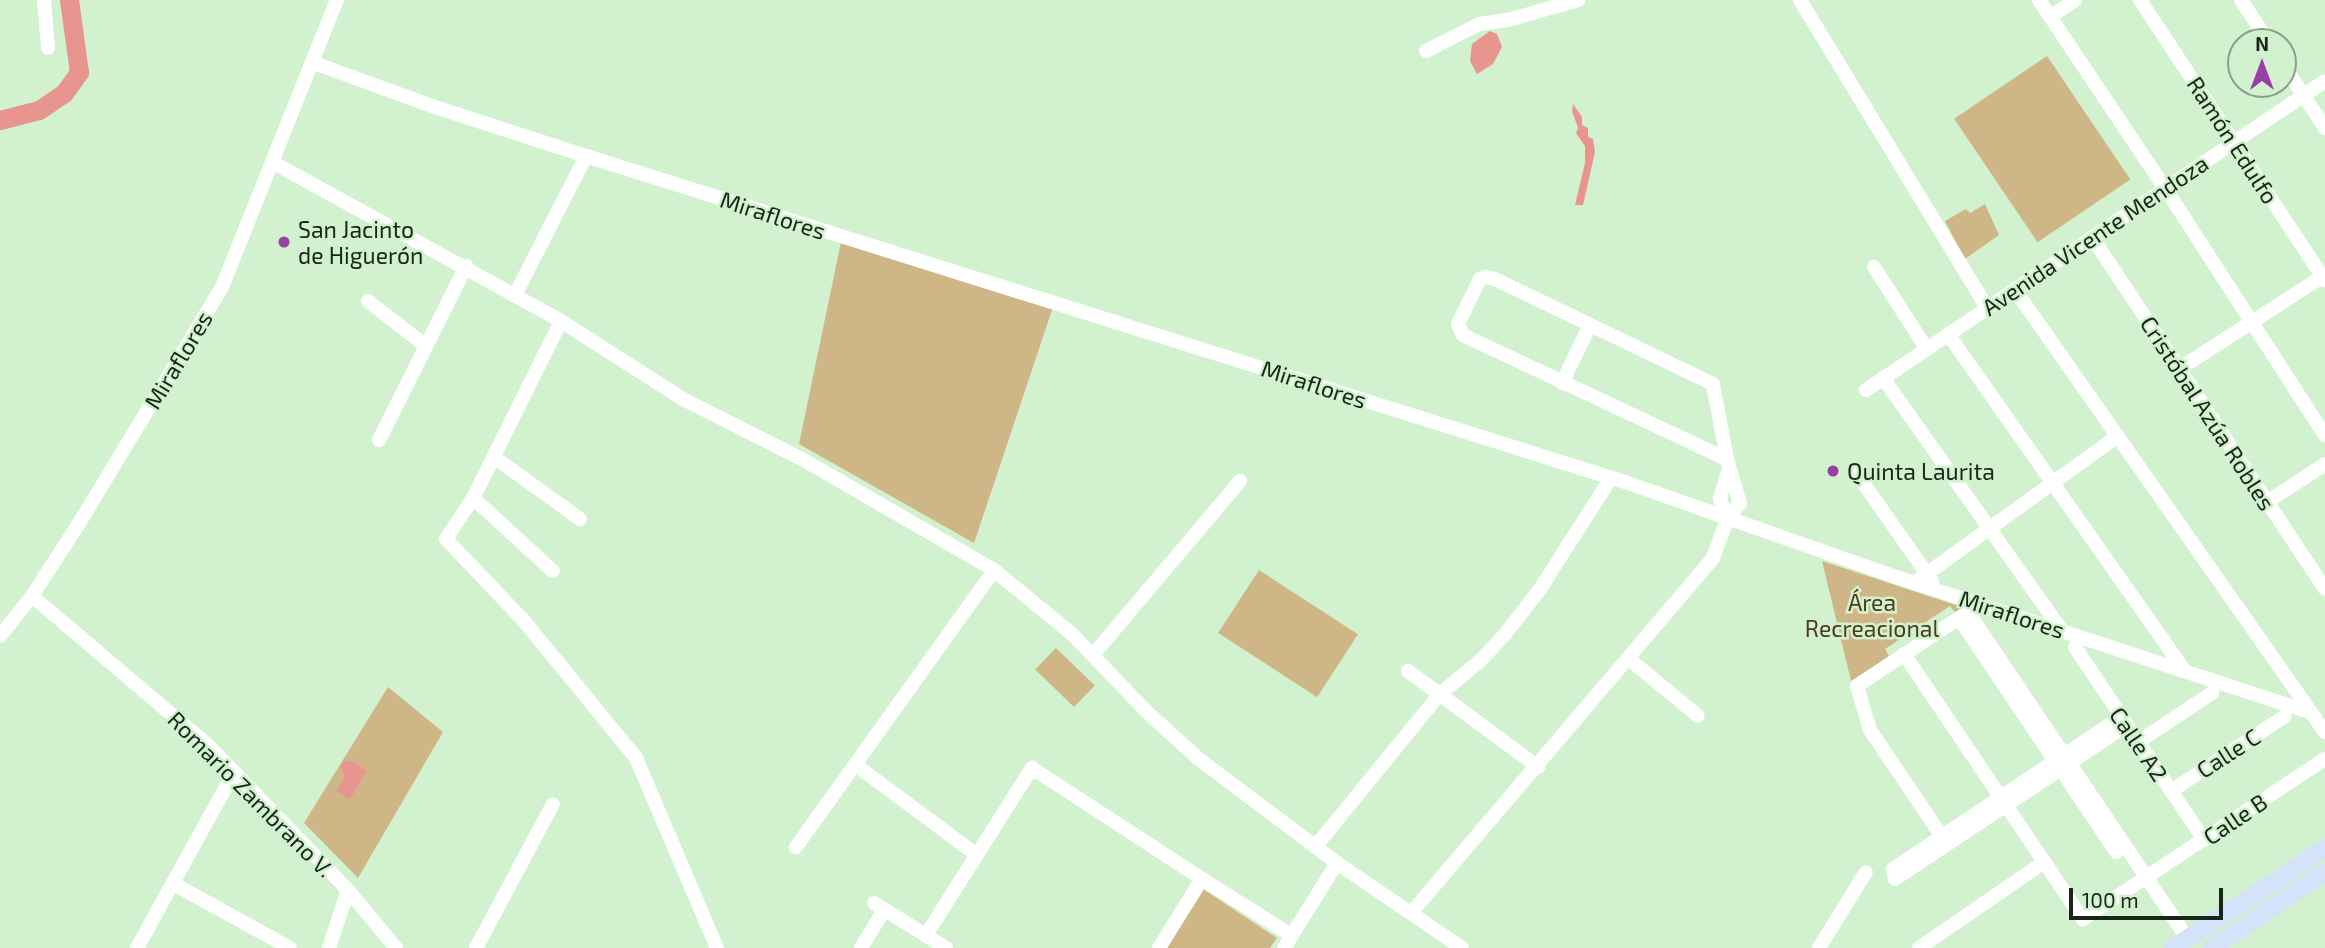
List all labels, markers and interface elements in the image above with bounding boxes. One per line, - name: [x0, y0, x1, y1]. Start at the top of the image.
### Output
- north arrow: [2227, 28, 2297, 98]
- text: N: [2255, 32, 2269, 55]
- street label: Ramón Edulfo: [2182, 71, 2284, 209]
- street label: Avenida Vicente Mendoza: [1976, 149, 2214, 321]
- street label: Miraflores: [717, 185, 829, 245]
- place label: San Jacinto de Higuerón: [298, 215, 423, 269]
- marker: San Jacinto de Higuerón: [276, 234, 292, 250]
- street label: Miraflores: [138, 306, 218, 414]
- street label: Cristóbal Azúa Robles: [2135, 310, 2281, 516]
- street label: Miraflores: [1258, 354, 1370, 414]
- place label: Quinta Laurita: [1847, 457, 1995, 485]
- marker: Quinta Laurita: [1825, 463, 1841, 479]
- street label: Miraflores: [1956, 584, 2068, 644]
- park label: Área Recreacional: [1805, 588, 1939, 642]
- street label: Calle A2: [2104, 701, 2174, 787]
- street label: Romario Zambrano V.: [162, 705, 340, 883]
- street label: Calle C: [2191, 722, 2265, 784]
- street label: Calle B: [2198, 788, 2272, 850]
- scale bar: [2073, 874, 2227, 918]
- text: 100 m: [2082, 887, 2139, 912]

